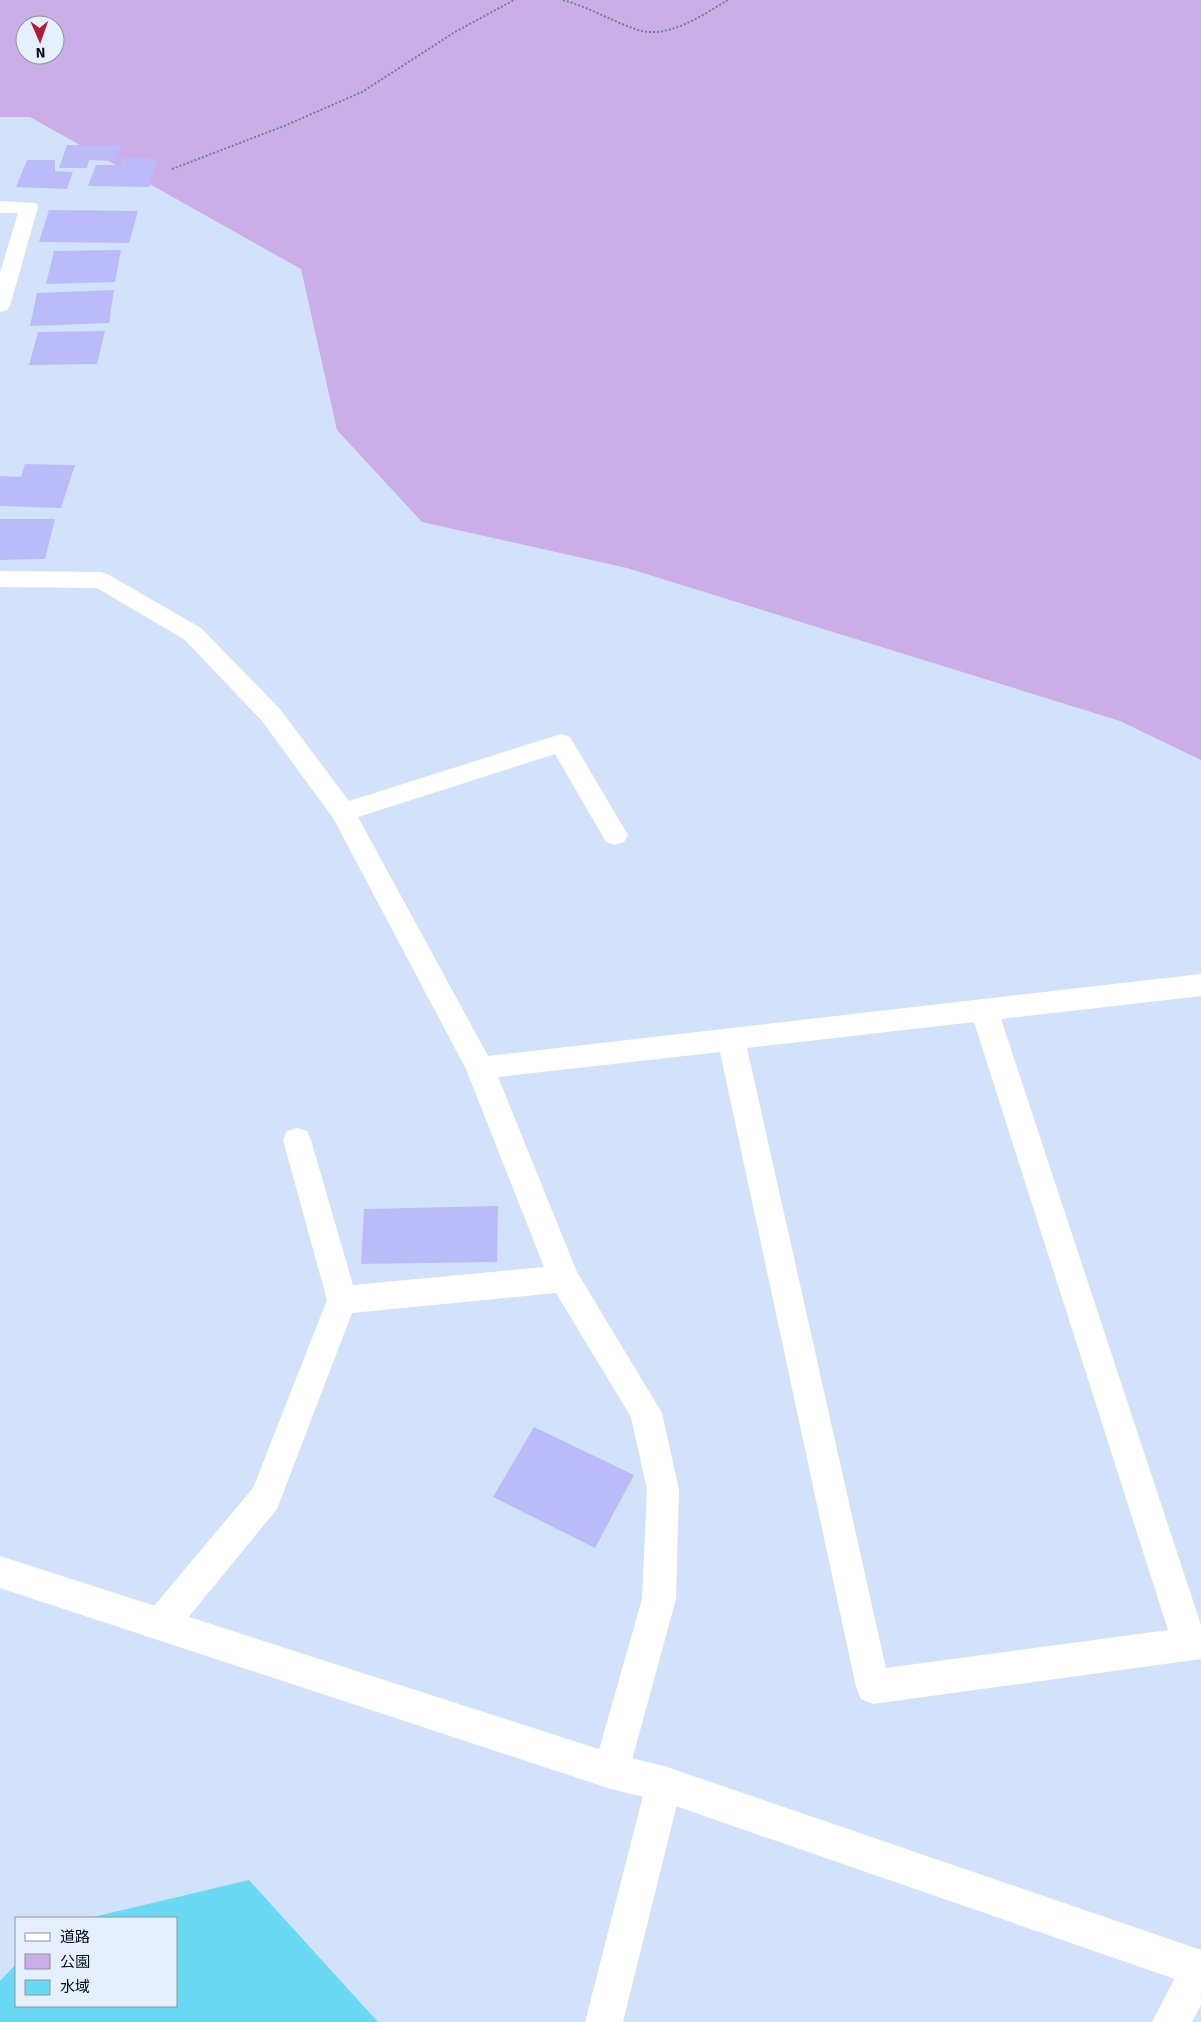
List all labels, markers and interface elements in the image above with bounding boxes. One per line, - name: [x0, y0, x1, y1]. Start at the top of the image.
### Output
- north arrow: [15, 15, 65, 65]
- text: N: [35, 44, 46, 61]
- legend: [15, 1917, 178, 2007]
- text: 道路: [60, 1928, 90, 1946]
- text: 公園: [60, 1953, 90, 1971]
- text: 水域: [60, 1978, 90, 1996]

